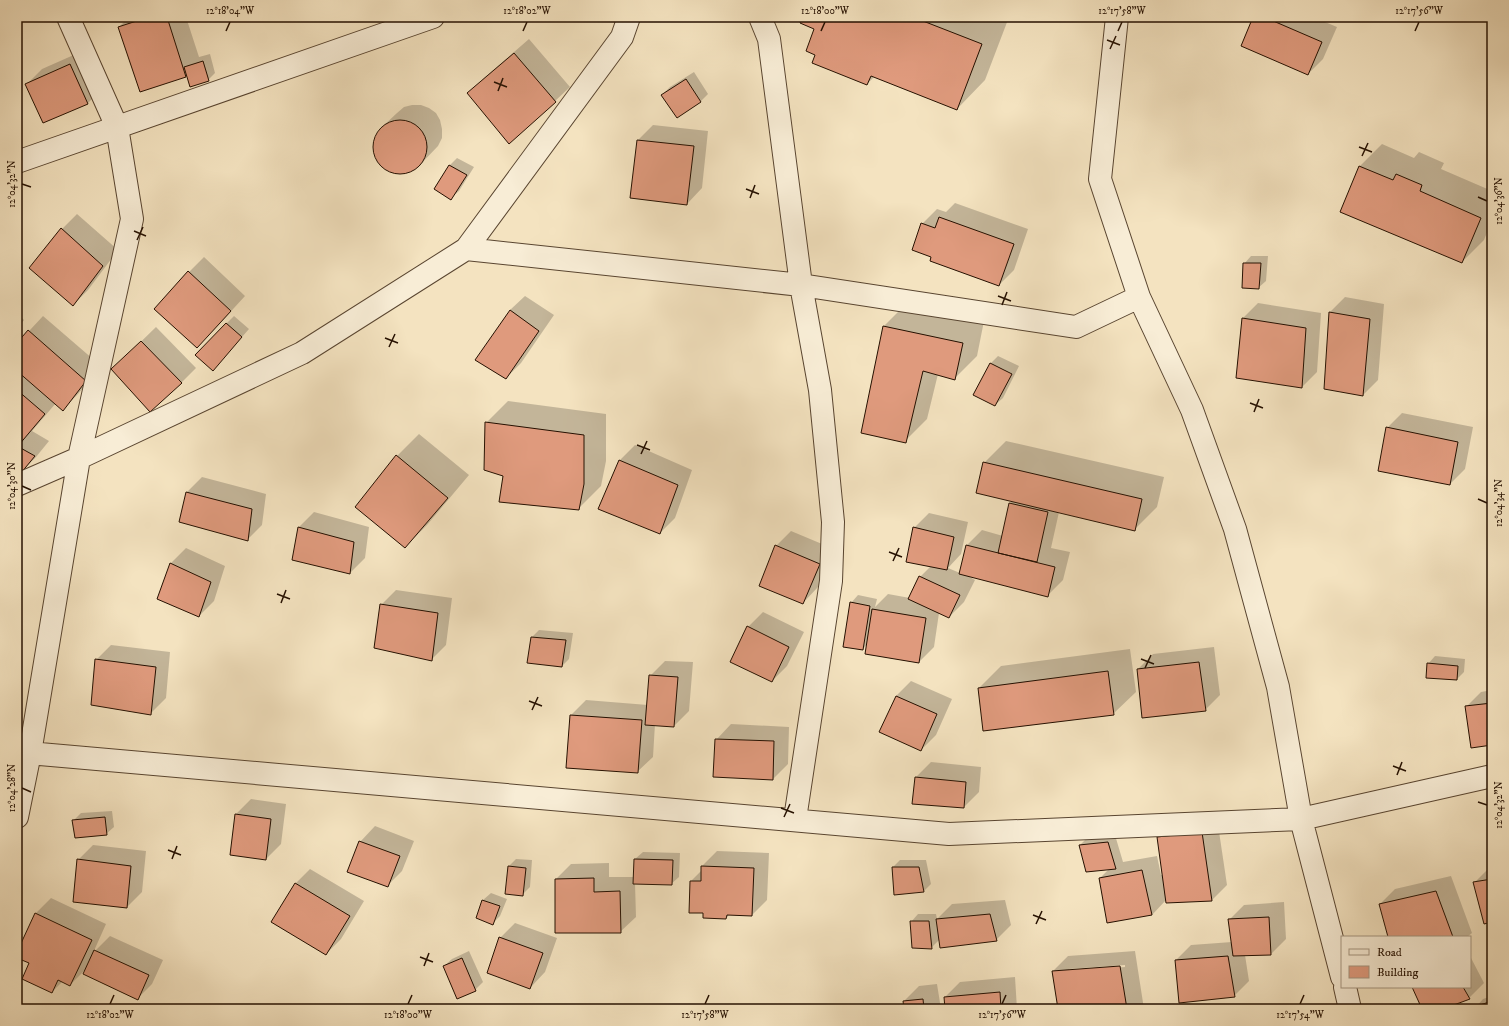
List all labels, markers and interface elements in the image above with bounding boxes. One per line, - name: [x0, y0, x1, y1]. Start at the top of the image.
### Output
- text: 12°18'04"W: [206, 5, 255, 17]
- text: 12°18'02"W: [503, 5, 552, 17]
- text: 12°18'00"W: [801, 5, 850, 17]
- text: 12°17'58"W: [1098, 5, 1147, 17]
- text: 12°17'56"W: [1395, 5, 1444, 17]
- text: 12°04'32"N: [6, 160, 18, 208]
- text: 12°04'36"N: [1493, 177, 1505, 225]
- text: 12°04'30"N: [6, 462, 18, 510]
- text: 12°04'34"N: [1493, 479, 1505, 527]
- text: 12°04'28"N: [6, 764, 18, 812]
- text: 12°04'32"N: [1493, 781, 1505, 829]
- legend: [1341, 936, 1471, 988]
- text: Road: [1377, 945, 1402, 960]
- text: Building: [1377, 965, 1418, 980]
- text: 12°18'02"W: [86, 1009, 135, 1021]
- text: 12°18'00"W: [384, 1009, 433, 1021]
- text: 12°17'58"W: [681, 1009, 730, 1021]
- text: 12°17'56"W: [978, 1009, 1027, 1021]
- text: 12°17'54"W: [1276, 1009, 1325, 1021]

